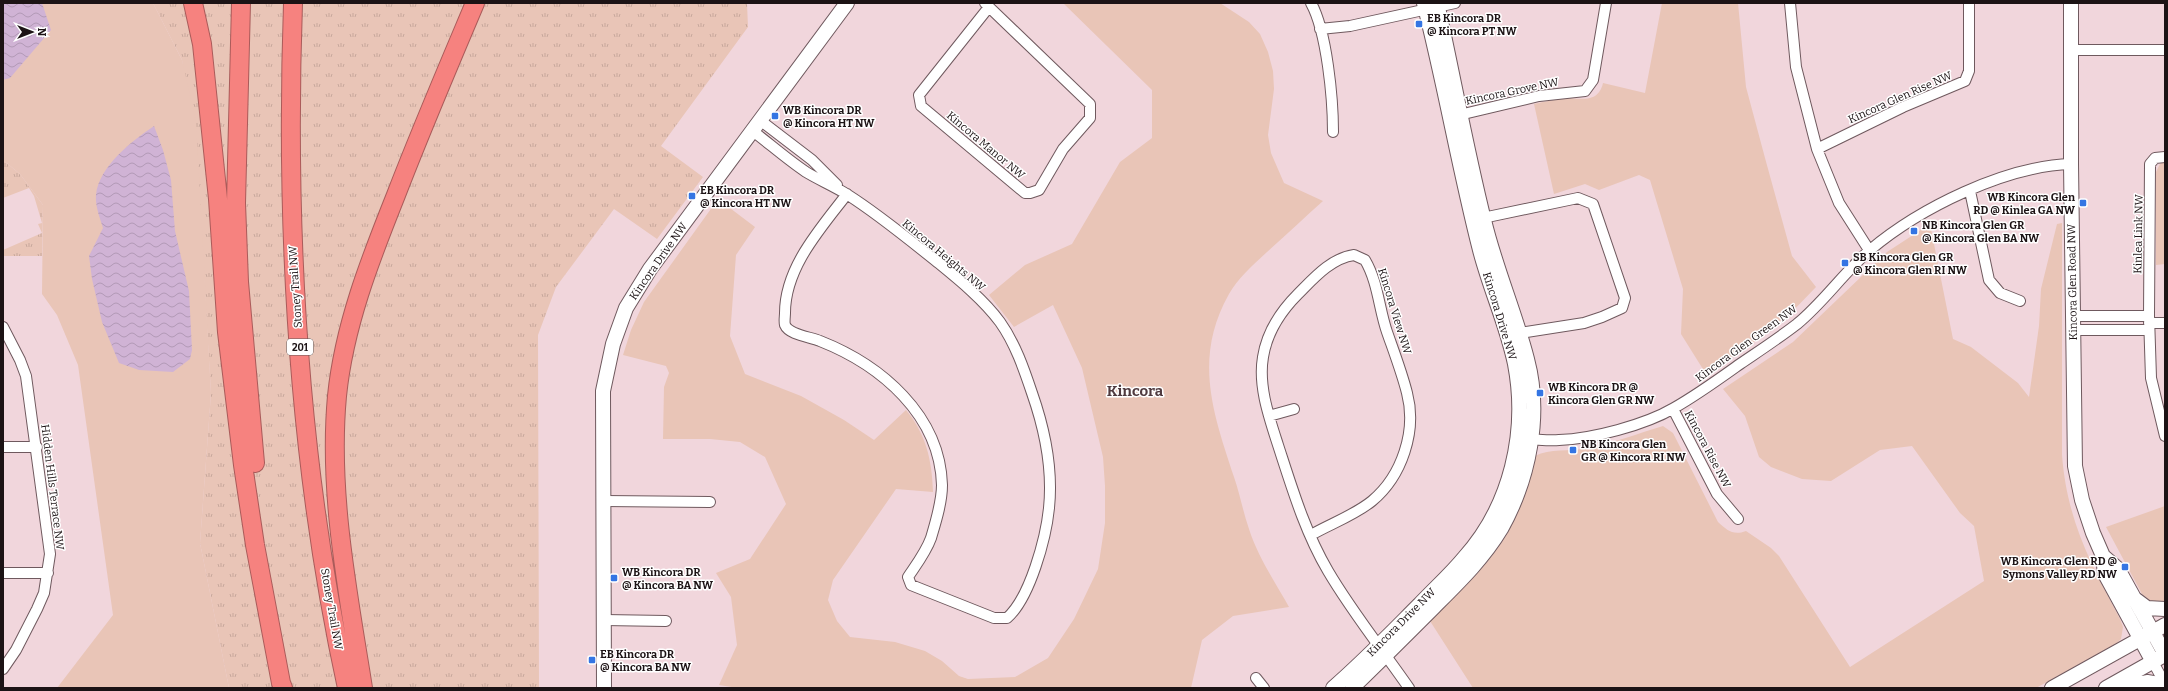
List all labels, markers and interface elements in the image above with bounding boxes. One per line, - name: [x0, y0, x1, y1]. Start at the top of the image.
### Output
- north arrow: [12, 12, 52, 52]
- place label: EB Kincora DR @ Kincora PT NW: [1427, 12, 1517, 38]
- marker: EB Kincora DR @ Kincora PT NW: [1414, 19, 1424, 29]
- text: N: [35, 28, 48, 37]
- street label: Kincora Glen Rise NW: [1846, 68, 1955, 126]
- street label: Kincora Grove NW: [1464, 75, 1560, 108]
- place label: WB Kincora DR @ Kincora HT NW: [783, 104, 875, 130]
- street label: Kincora Manor NW: [944, 109, 1028, 182]
- marker: WB Kincora DR @ Kincora HT NW: [770, 111, 780, 121]
- place label: EB Kincora DR @ Kincora HT NW: [700, 184, 792, 210]
- marker: EB Kincora DR @ Kincora HT NW: [687, 191, 697, 201]
- place label: WB Kincora Glen RD @ Kinlea GA NW: [1973, 191, 2076, 217]
- street label: Kinlea Link NW: [2131, 193, 2146, 274]
- marker: WB Kincora Glen RD @ Kinlea GA NW: [2078, 198, 2088, 208]
- street label: Kincora Heights NW: [900, 217, 988, 294]
- place label: NB Kincora Glen GR @ Kincora Glen BA NW: [1922, 219, 2040, 245]
- street label: Kincora Drive NW: [627, 220, 690, 302]
- street label: Kincora Glen Road NW: [2065, 223, 2080, 340]
- marker: NB Kincora Glen GR @ Kincora Glen BA NW: [1909, 226, 1919, 236]
- street label: Stoney Trail NW: [286, 245, 305, 329]
- place label: SB Kincora Glen GR @ Kincora Glen RI NW: [1853, 251, 1968, 277]
- marker: SB Kincora Glen GR @ Kincora Glen RI NW: [1840, 258, 1850, 268]
- street label: Kincora View NW: [1375, 267, 1414, 356]
- street label: Kincora Drive NW: [1480, 271, 1519, 362]
- street label: Kincora Glen Green NW: [1693, 302, 1800, 385]
- road number: 201: [287, 339, 313, 355]
- place label: WB Kincora DR @ Kincora Glen GR NW: [1548, 381, 1655, 407]
- district label: Kincora: [1107, 382, 1164, 400]
- marker: WB Kincora DR @ Kincora Glen GR NW: [1535, 388, 1545, 398]
- street label: Kincora Rise NW: [1682, 408, 1734, 491]
- street label: Hidden Hills Terrace NW: [38, 423, 67, 551]
- place label: NB Kincora Glen GR @ Kincora RI NW: [1581, 438, 1687, 464]
- marker: NB Kincora Glen GR @ Kincora RI NW: [1568, 445, 1578, 455]
- place label: WB Kincora Glen RD @ Symons Valley RD NW: [2001, 555, 2118, 581]
- marker: WB Kincora Glen RD @ Symons Valley RD NW: [2120, 562, 2130, 572]
- place label: WB Kincora DR @ Kincora BA NW: [622, 566, 714, 592]
- street label: Stoney Trail NW: [318, 567, 345, 652]
- marker: WB Kincora DR @ Kincora BA NW: [609, 573, 619, 583]
- street label: Kincora Drive NW: [1364, 585, 1439, 659]
- place label: EB Kincora DR @ Kincora BA NW: [600, 648, 692, 674]
- marker: EB Kincora DR @ Kincora BA NW: [587, 655, 597, 665]

